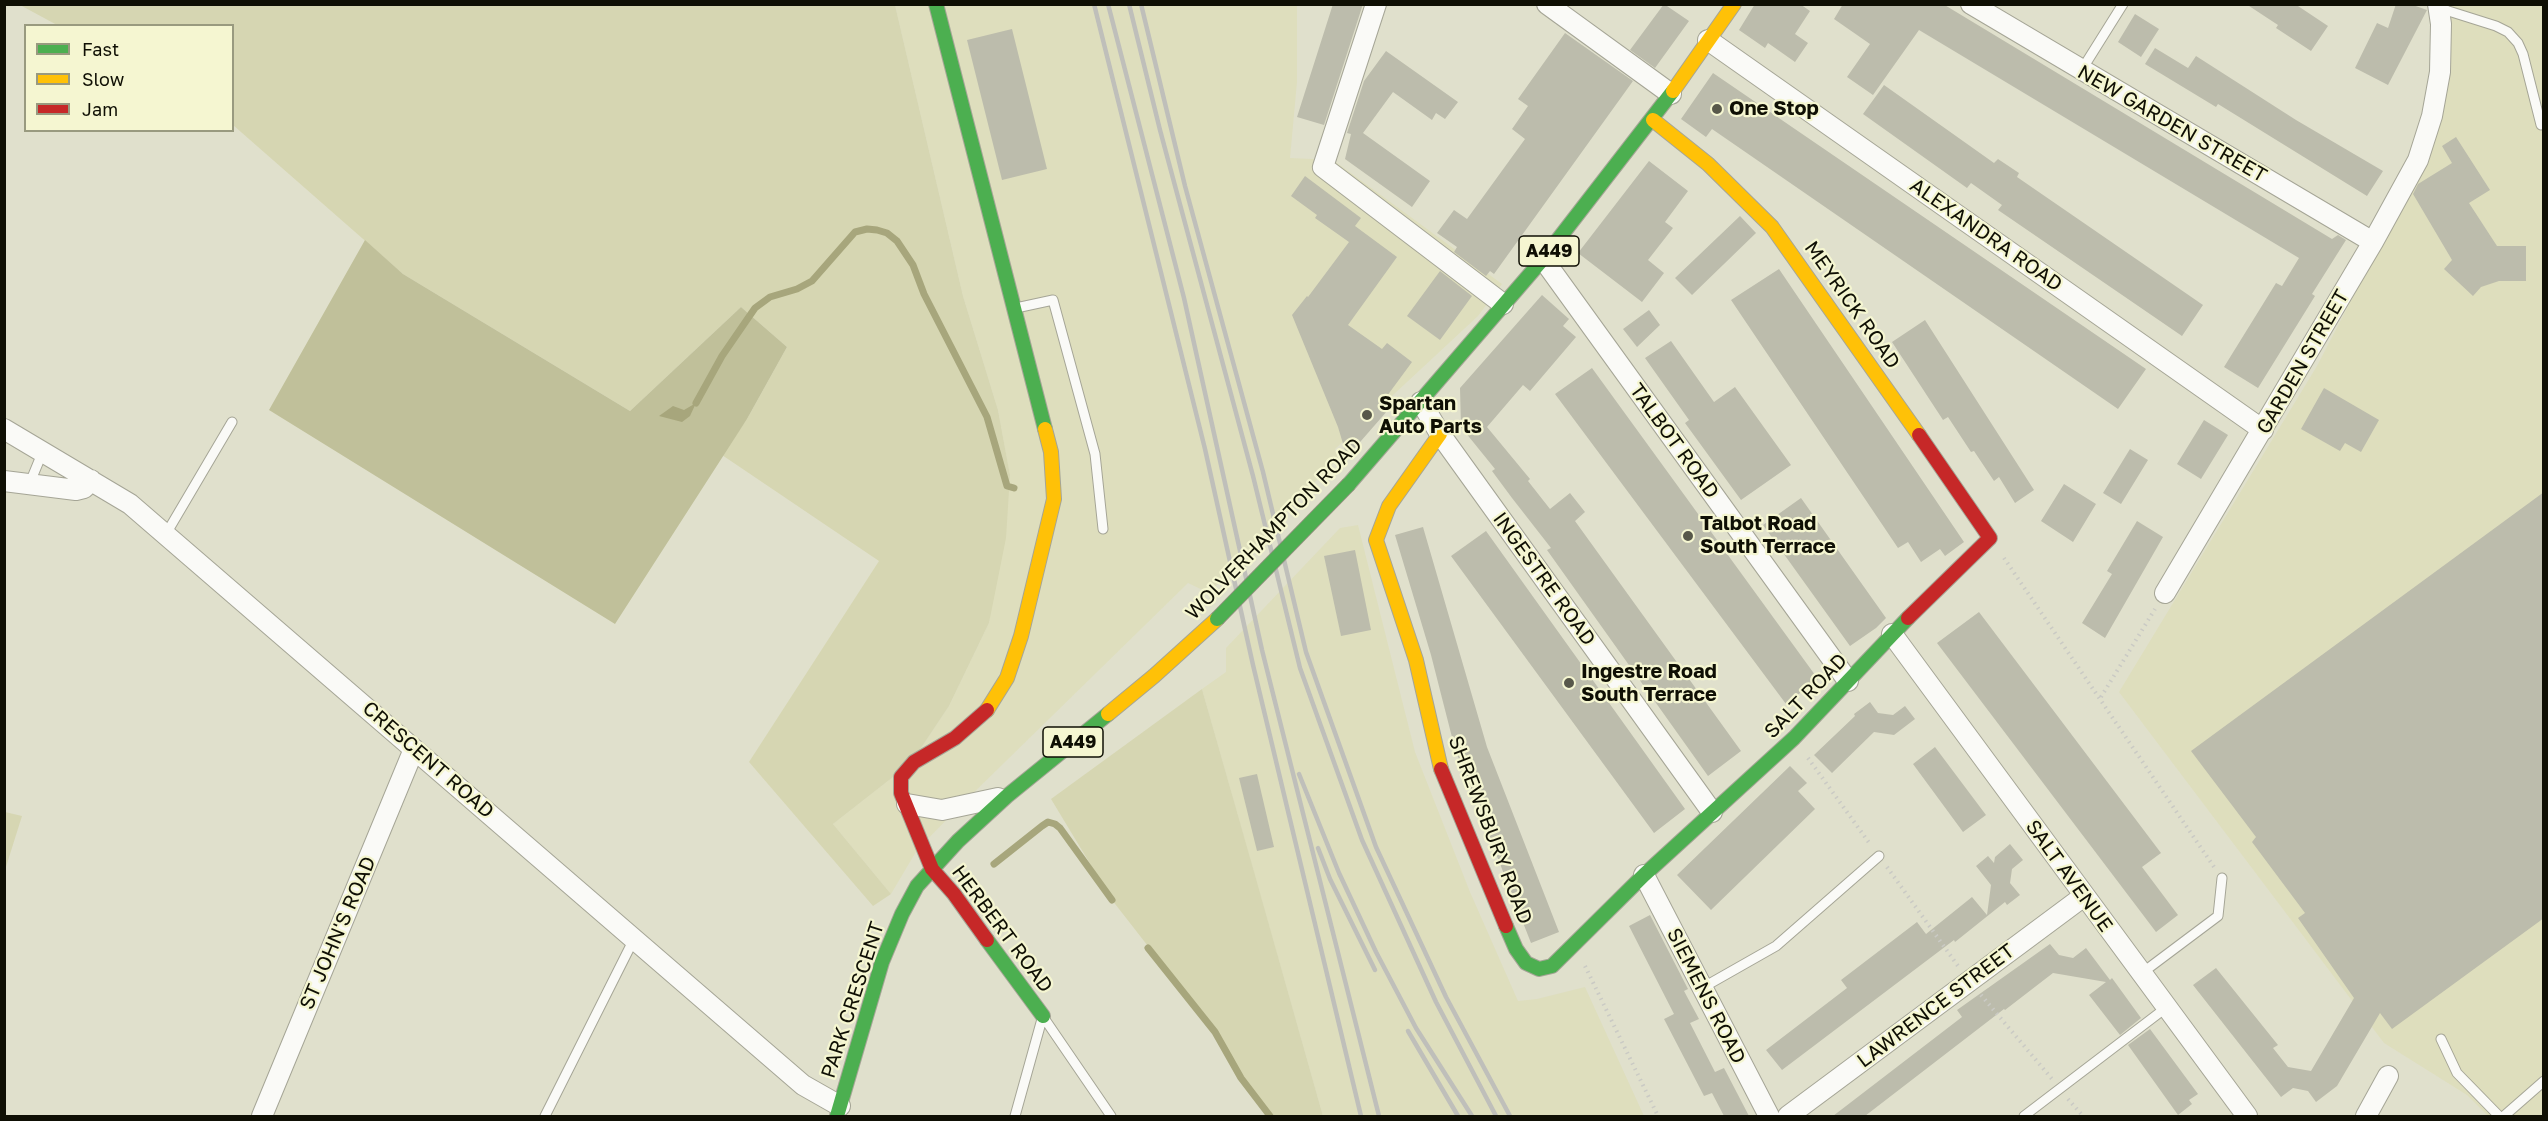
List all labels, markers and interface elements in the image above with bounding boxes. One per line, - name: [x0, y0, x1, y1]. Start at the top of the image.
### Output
- legend: [24, 24, 234, 132]
- text: Fast: [82, 38, 119, 60]
- street label: NEW GARDEN STREET: [2073, 60, 2271, 188]
- text: Slow: [82, 68, 124, 90]
- place label: One Stop: [1729, 97, 1819, 121]
- text: Jam: [82, 98, 118, 120]
- marker: One Stop: [1710, 102, 1724, 116]
- street label: ALEXANDRA ROAD: [1905, 173, 2067, 297]
- road number: A449: [1519, 236, 1579, 266]
- street label: MEYRICK ROAD: [1799, 237, 1905, 373]
- street label: GARDEN STREET: [2252, 286, 2354, 438]
- street label: TALBOT ROAD: [1624, 379, 1724, 503]
- place label: Spartan Auto Parts: [1379, 392, 1482, 439]
- marker: Spartan Auto Parts: [1360, 408, 1374, 422]
- street label: WOLVERHAMPTON ROAD: [1181, 433, 1367, 625]
- street label: INGESTRE ROAD: [1488, 508, 1600, 650]
- place label: Talbot Road South Terrace: [1700, 512, 1836, 559]
- marker: Talbot Road South Terrace: [1681, 529, 1695, 543]
- street label: SALT ROAD: [1760, 649, 1852, 743]
- place label: Ingestre Road South Terrace: [1581, 660, 1717, 707]
- marker: Ingestre Road South Terrace: [1562, 676, 1576, 690]
- street label: CRESCENT ROAD: [357, 696, 499, 824]
- road number: A449: [1043, 727, 1103, 757]
- street label: SHREWSBURY ROAD: [1443, 732, 1537, 928]
- street label: SALT AVENUE: [2020, 815, 2118, 937]
- street label: ST JOHN'S ROAD: [295, 853, 381, 1013]
- street label: HERBERT ROAD: [946, 861, 1058, 997]
- street label: PARK CRESCENT: [816, 919, 890, 1081]
- street label: SIEMENS ROAD: [1661, 924, 1751, 1068]
- street label: LAWRENCE STREET: [1853, 939, 2019, 1073]

